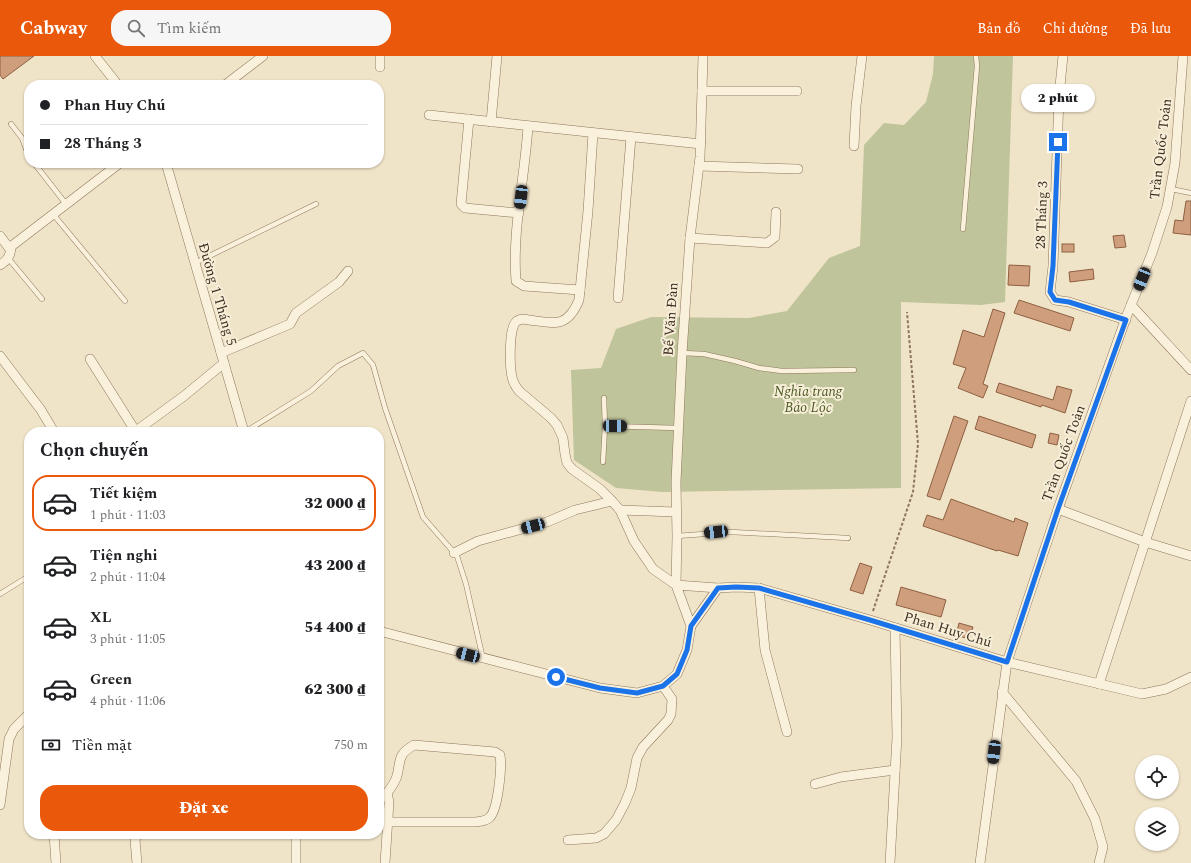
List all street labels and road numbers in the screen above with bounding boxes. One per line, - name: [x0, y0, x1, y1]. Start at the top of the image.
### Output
- street label: Trần Quốc Toản: [1144, 97, 1177, 201]
- street label: 28 Tháng 3: [1030, 181, 1053, 249]
- street label: Đường 1 Tháng 5: [193, 240, 242, 348]
- street label: Bế Văn Đàn: [657, 282, 684, 356]
- street label: Trần Quốc Toản: [1036, 402, 1091, 504]
- street label: Phan Huy Chú: [901, 606, 995, 653]

